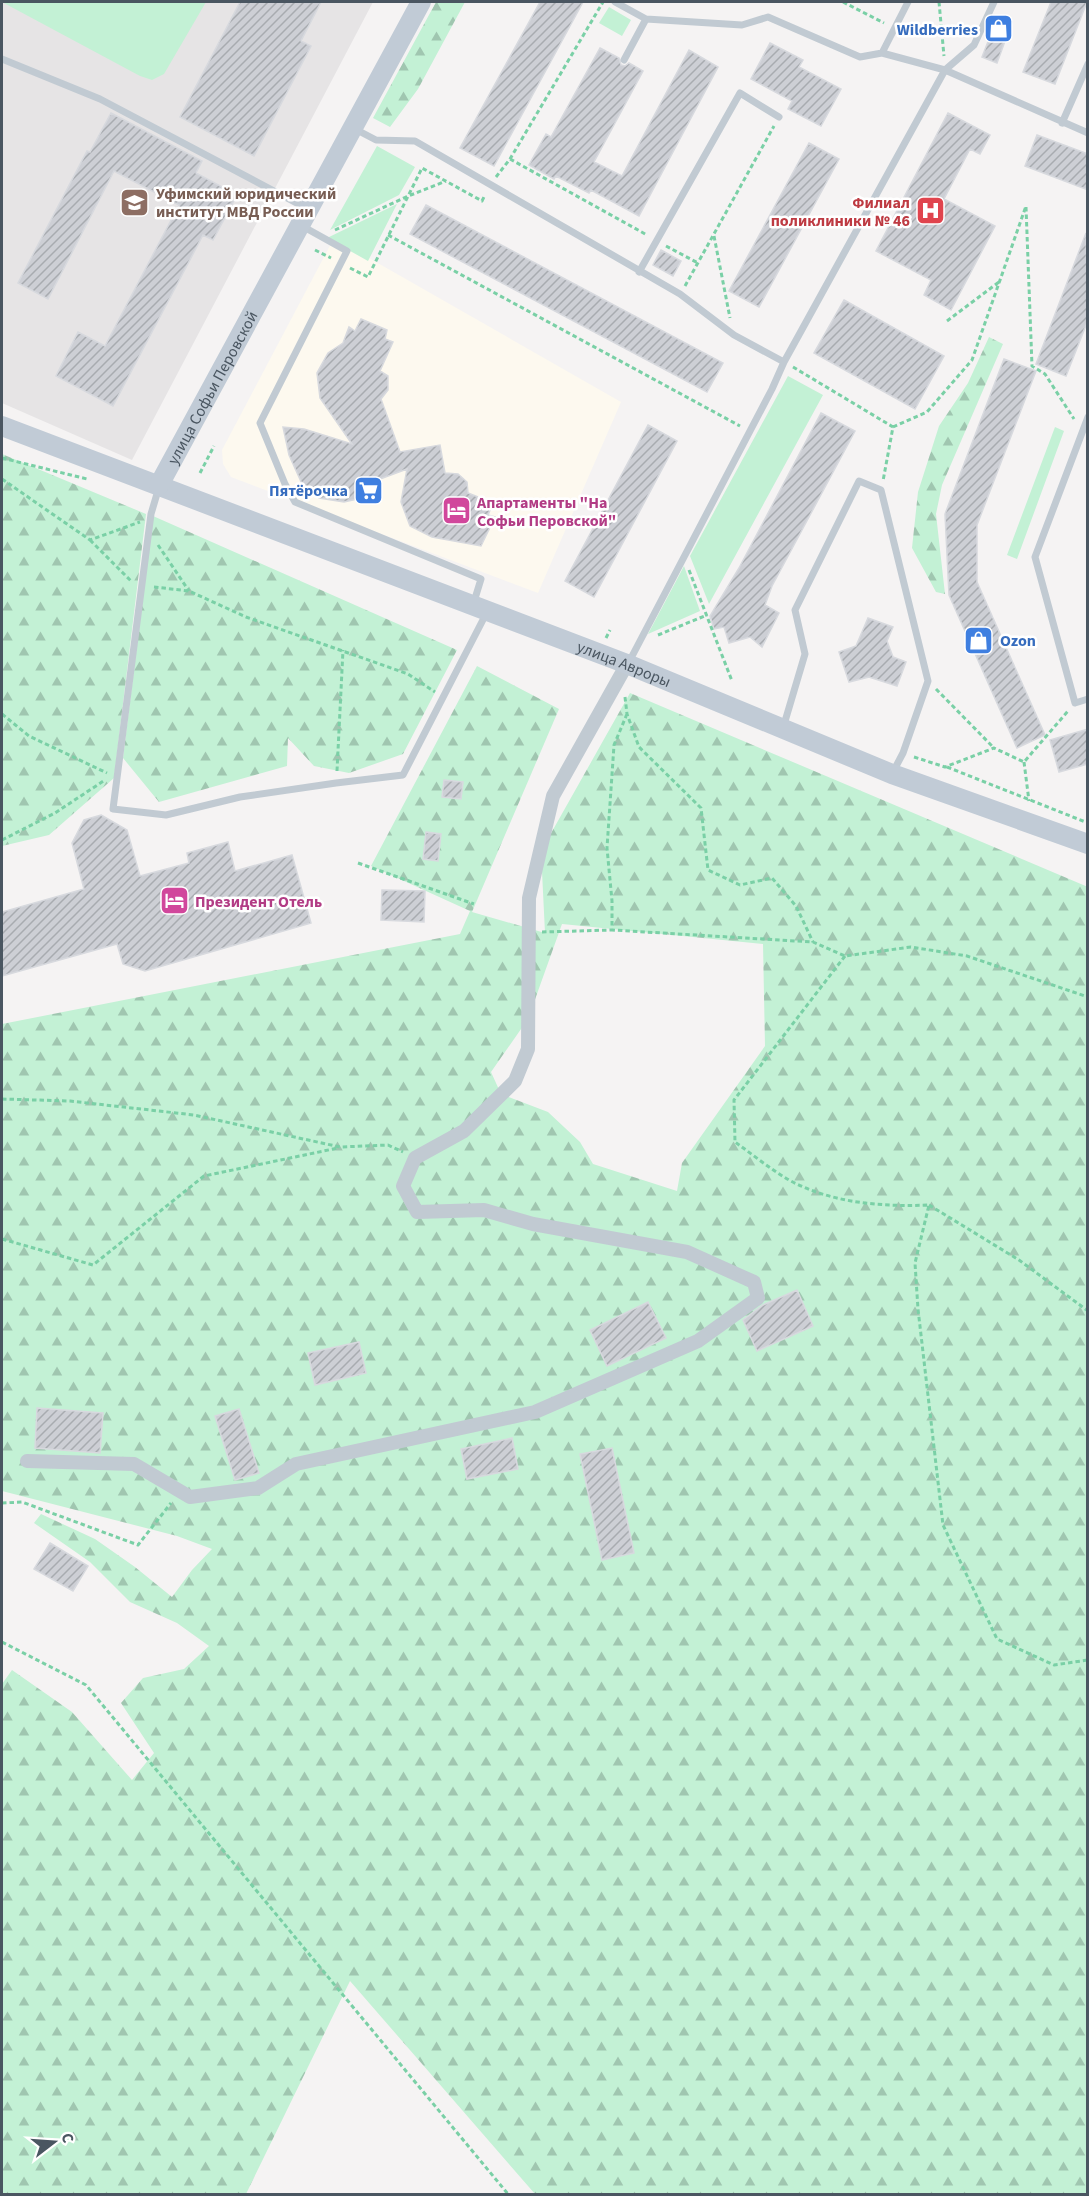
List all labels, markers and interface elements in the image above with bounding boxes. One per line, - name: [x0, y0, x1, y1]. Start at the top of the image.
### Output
- shop icon: Wildberries: [983, 13, 1015, 45]
- place label: Wildberries: [897, 19, 978, 41]
- place label: Уфимский юридический институт МВД России: [156, 183, 336, 223]
- school or university icon: Уфимский юридический институт МВД России: [119, 186, 151, 218]
- place label: Филиал поликлиники № 46: [771, 192, 910, 232]
- hospital icon: Филиал поликлиники № 46: [915, 195, 947, 227]
- street label: улица Софьи Перовской: [162, 307, 263, 469]
- supermarket icon: Пятёрочка: [353, 474, 385, 506]
- place label: Пятёрочка: [269, 480, 348, 502]
- place label: Апартаменты "На Софьи Перовской": [476, 492, 616, 532]
- hotel icon: Апартаменты "На Софьи Перовской": [440, 495, 472, 527]
- shop icon: Ozon: [963, 624, 995, 656]
- place label: Ozon: [1000, 630, 1036, 652]
- street label: улица Авроры: [574, 636, 674, 693]
- hotel icon: Президент Отель: [158, 885, 190, 917]
- place label: Президент Отель: [195, 891, 322, 913]
- north arrow: [24, 2112, 84, 2172]
- text: С: [56, 2130, 79, 2146]

